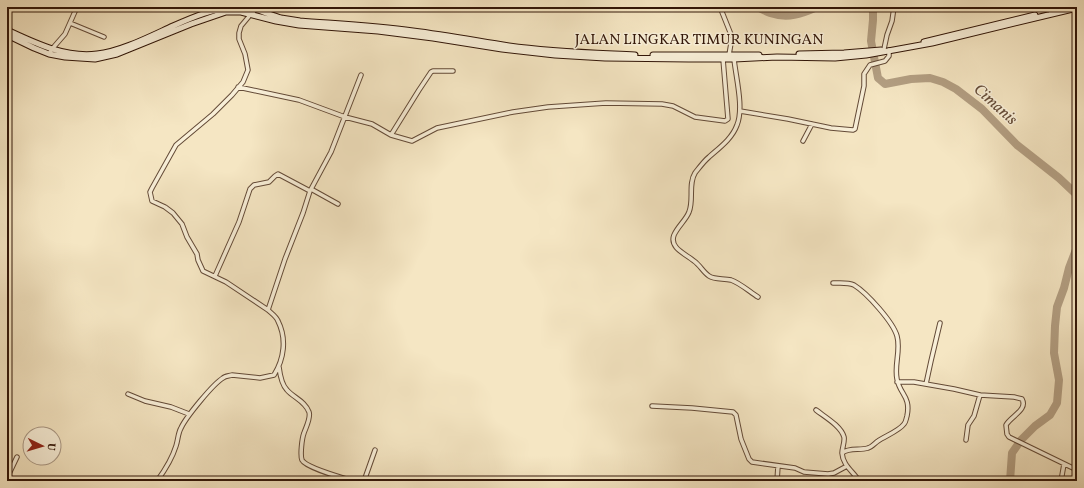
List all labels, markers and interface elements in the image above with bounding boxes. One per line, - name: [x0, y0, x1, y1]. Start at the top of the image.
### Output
- street label: JALAN LINGKAR TIMUR KUNINGAN: [575, 30, 823, 51]
- water label: Cimanis: [968, 79, 1022, 131]
- north arrow: [22, 426, 62, 466]
- text: U: [43, 442, 58, 452]

